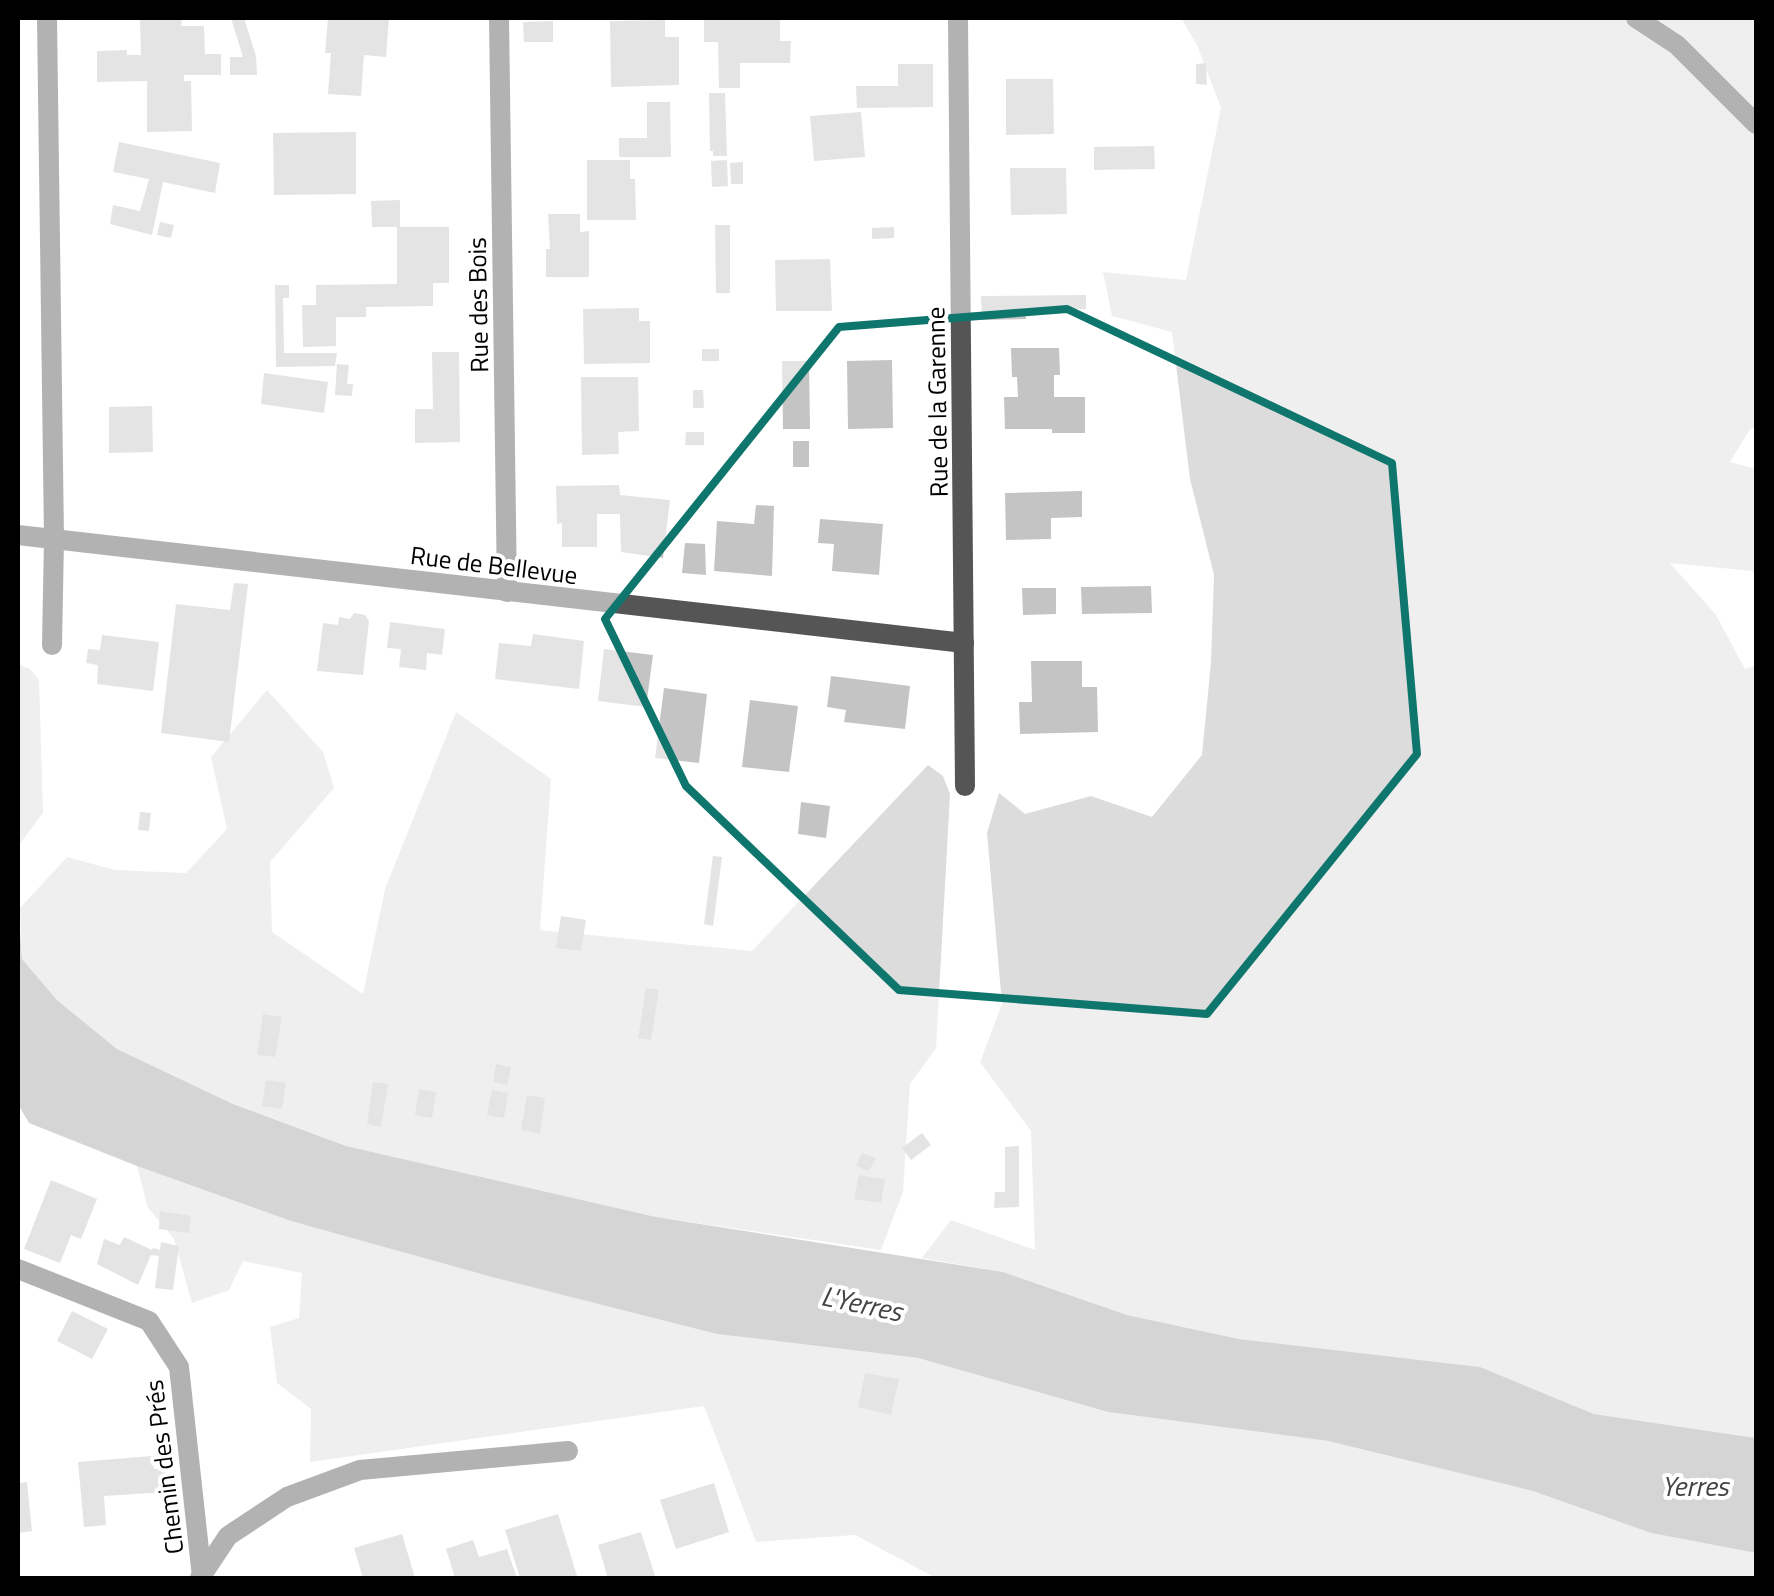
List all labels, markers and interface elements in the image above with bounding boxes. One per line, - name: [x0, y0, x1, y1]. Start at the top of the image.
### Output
- street label: Rue des Bois: [458, 237, 498, 373]
- street label: Rue de la Garenne: [916, 307, 958, 497]
- street label: Rue de Bellevue: [408, 536, 580, 594]
- water label: L'Yerres: [818, 1273, 908, 1333]
- street label: Chemin des Prés: [134, 1378, 194, 1556]
- water label: Yerres: [1661, 1464, 1731, 1507]

